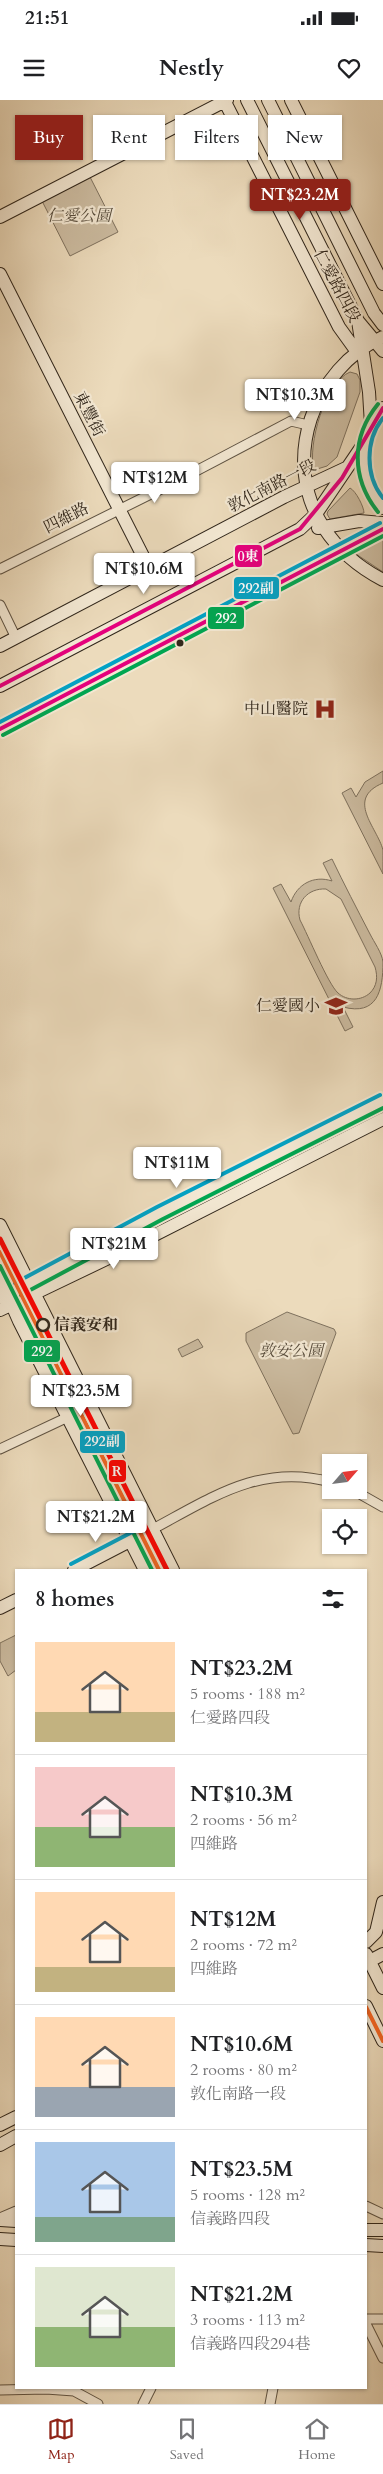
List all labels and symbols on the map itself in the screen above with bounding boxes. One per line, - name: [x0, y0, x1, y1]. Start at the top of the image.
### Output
- pin: NT$23.2M: [248, 178, 352, 221]
- park label: 仁愛公園: [47, 205, 114, 227]
- street label: 仁愛路四段: [309, 246, 365, 326]
- pin: NT$10.3M: [243, 378, 347, 421]
- street label: 東豐街: [68, 388, 110, 440]
- street label: 敦化南路一段: [224, 454, 320, 518]
- pin: NT$12M: [114, 462, 196, 504]
- street label: 四維路: [40, 497, 92, 539]
- line badge: 0東: [234, 544, 263, 568]
- text: 0東: [237, 547, 259, 566]
- pin: NT$10.6M: [92, 552, 196, 595]
- line badge: 292副: [233, 576, 280, 600]
- text: 292副: [238, 579, 274, 598]
- line badge: 292: [207, 606, 245, 630]
- text: 292: [215, 609, 237, 628]
- unlabelled marker: [175, 638, 185, 648]
- hospital icon: 中山醫院: [312, 696, 338, 722]
- place label: 中山醫院: [244, 698, 308, 720]
- school or university icon: 仁愛國小: [323, 993, 349, 1019]
- place label: 仁愛國小: [256, 995, 320, 1017]
- pin: NT$11M: [136, 1146, 218, 1189]
- pin: NT$21M: [73, 1228, 155, 1270]
- place label: 信義安和: [54, 1314, 118, 1336]
- marker: 信義安和: [36, 1318, 50, 1332]
- line badge: 292: [23, 1339, 61, 1363]
- park label: 敦安公園: [259, 1340, 326, 1362]
- text: 292: [31, 1342, 53, 1361]
- pin: NT$23.5M: [29, 1374, 133, 1417]
- line badge: 292副: [79, 1430, 126, 1454]
- text: 292副: [84, 1432, 120, 1451]
- north arrow: [322, 1454, 368, 1499]
- line badge: R: [108, 1459, 127, 1483]
- text: R: [112, 1462, 123, 1481]
- pin: NT$21.2M: [44, 1500, 148, 1543]

